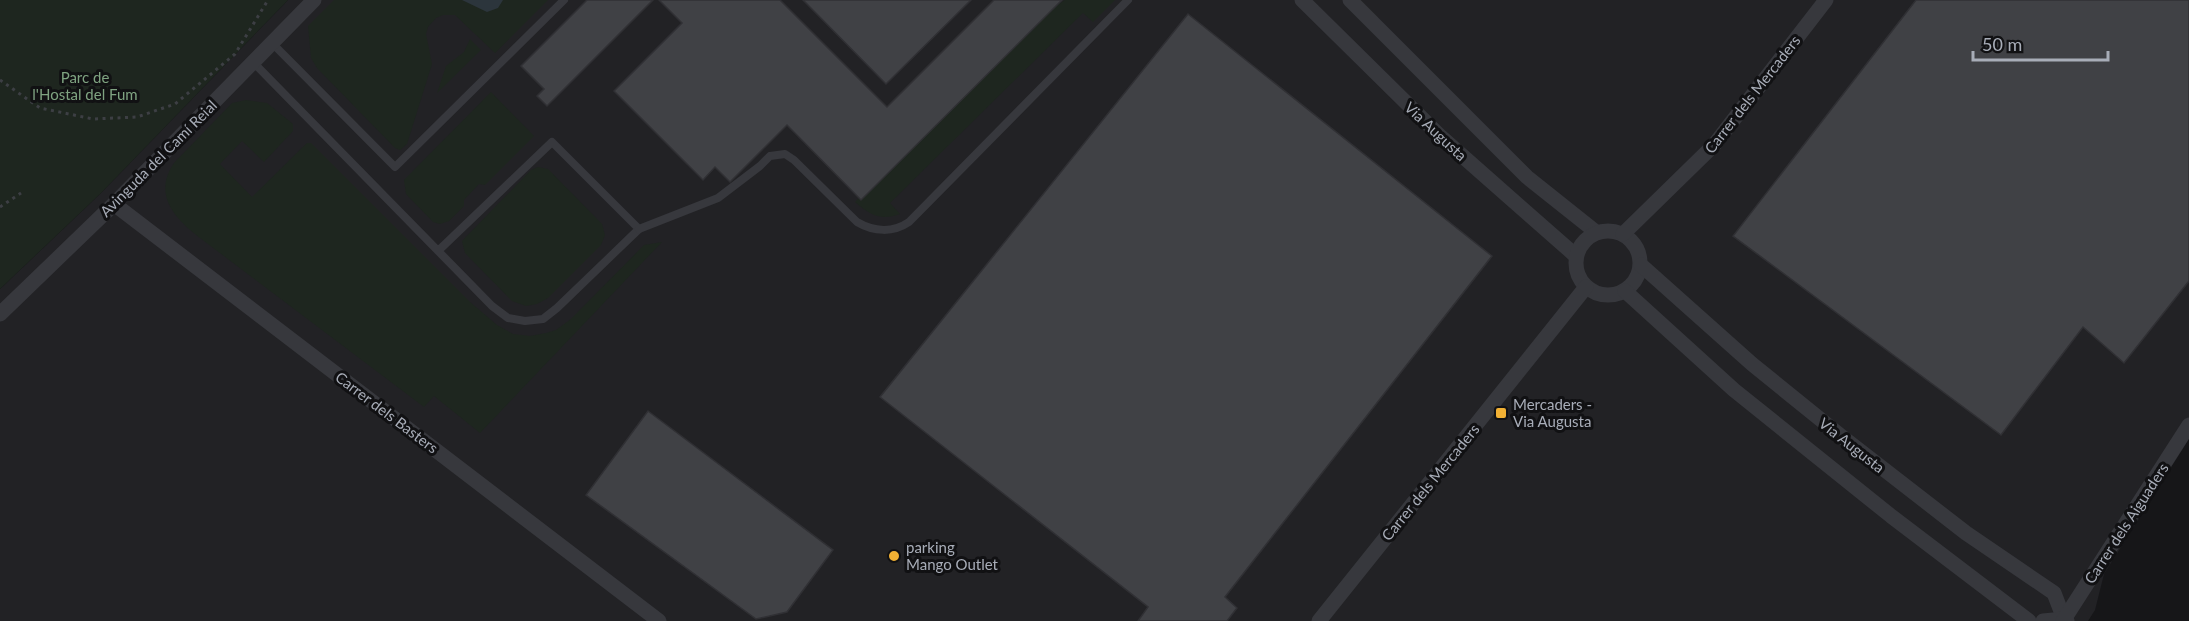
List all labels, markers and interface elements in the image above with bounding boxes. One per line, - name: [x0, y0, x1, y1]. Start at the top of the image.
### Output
- scale bar: [1973, 24, 2108, 62]
- street label: Carrer dels Mercaders: [1700, 31, 1804, 157]
- text: 50 m: [1982, 33, 2022, 55]
- park label: Parc de l'Hostal del Fum: [32, 68, 138, 103]
- street label: Avinguda del Camí Reial: [96, 96, 220, 220]
- street label: Via Augusta: [1401, 98, 1471, 164]
- street label: Carrer dels Basters: [332, 368, 442, 456]
- place label: Mercaders - Via Augusta: [1513, 395, 1592, 430]
- marker: Mercaders - Via Augusta: [1494, 406, 1508, 420]
- street label: Via Augusta: [1816, 414, 1888, 476]
- street label: Carrer dels Mercaders: [1377, 420, 1483, 544]
- street label: Carrer dels Aiguaders: [2080, 459, 2172, 587]
- place label: parking Mango Outlet: [906, 538, 999, 573]
- marker: parking Mango Outlet: [887, 549, 901, 563]

